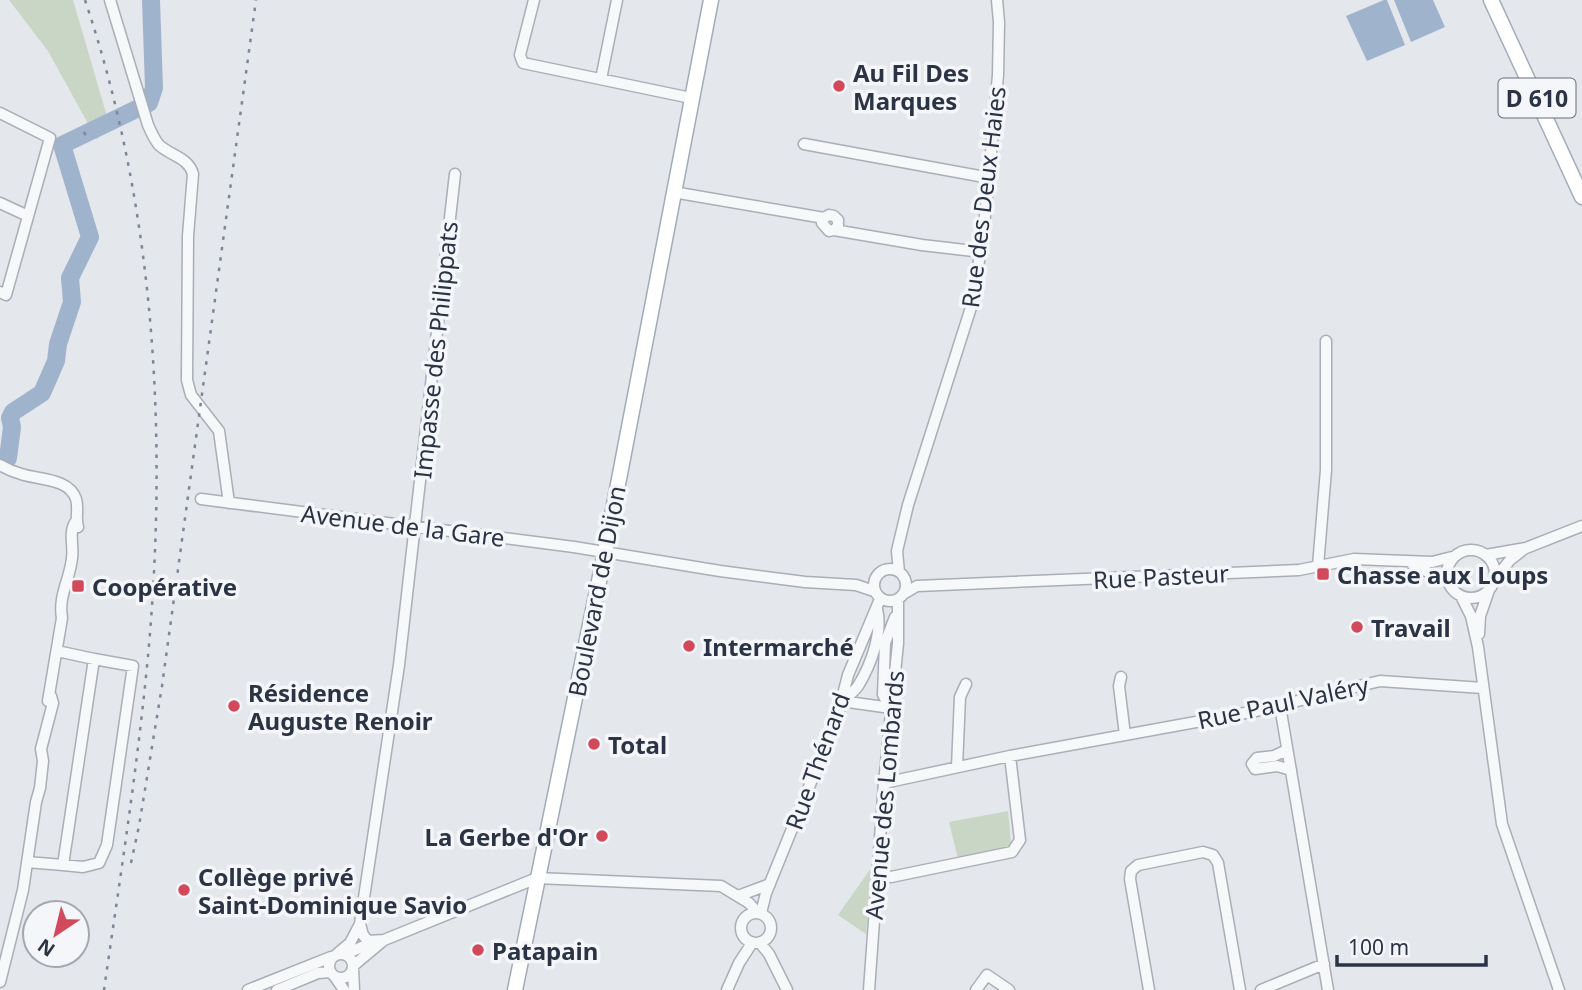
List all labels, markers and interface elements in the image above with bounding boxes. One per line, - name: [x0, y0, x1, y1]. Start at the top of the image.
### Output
- place label: Au Fil Des Marques: [853, 56, 969, 117]
- marker: Au Fil Des Marques: [831, 78, 847, 94]
- road number: D 610: [1498, 78, 1576, 118]
- street label: Rue des Deux Haies: [953, 84, 1013, 310]
- street label: Impasse des Philippats: [405, 220, 465, 480]
- street label: Boulevard de Dijon: [559, 483, 633, 699]
- street label: Avenue de la Gare: [299, 496, 507, 554]
- street label: Rue Pasteur: [1092, 556, 1230, 596]
- place label: Chasse aux Loups: [1337, 558, 1548, 591]
- marker: Chasse aux Loups: [1315, 566, 1331, 582]
- place label: Coopérative: [92, 570, 237, 603]
- marker: Coopérative: [70, 578, 86, 594]
- place label: Travail: [1371, 611, 1451, 644]
- marker: Travail: [1349, 619, 1365, 635]
- place label: Intermarché: [703, 630, 854, 663]
- marker: Intermarché: [681, 638, 697, 654]
- street label: Rue Paul Valéry: [1194, 668, 1372, 736]
- street label: Avenue des Lombards: [857, 669, 911, 921]
- place label: Résidence Auguste Renoir: [248, 676, 433, 737]
- street label: Rue Thénard: [777, 688, 857, 834]
- marker: Résidence Auguste Renoir: [226, 698, 242, 714]
- place label: Total: [608, 728, 667, 761]
- marker: Total: [586, 736, 602, 752]
- place label: La Gerbe d'Or: [425, 820, 588, 853]
- marker: La Gerbe d'Or: [594, 828, 610, 844]
- place label: Collège privé Saint-Dominique Savio: [198, 860, 467, 921]
- marker: Collège privé Saint-Dominique Savio: [176, 882, 192, 898]
- north arrow: [21, 899, 91, 969]
- scale bar: [1337, 923, 1486, 967]
- text: N: [32, 933, 60, 963]
- text: 100 m: [1348, 933, 1409, 961]
- place label: Patapain: [492, 934, 598, 967]
- marker: Patapain: [470, 942, 486, 958]

